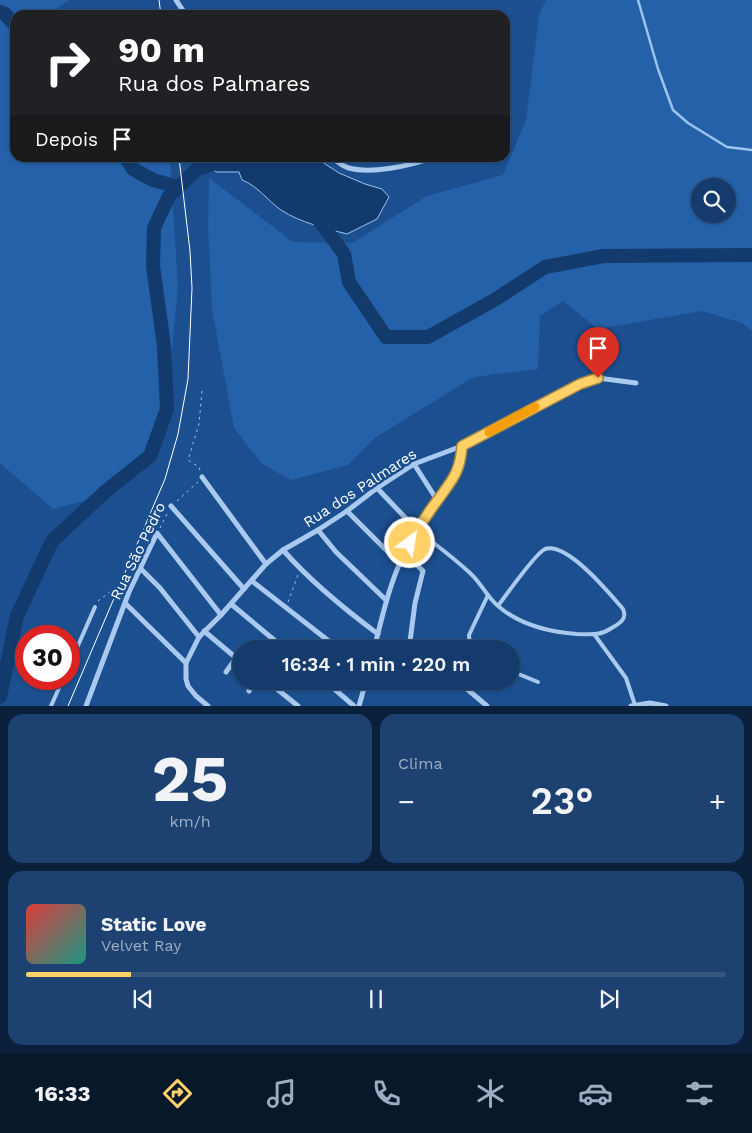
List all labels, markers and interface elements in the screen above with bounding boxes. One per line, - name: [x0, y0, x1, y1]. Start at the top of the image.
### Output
- text: 90 m: [118, 29, 205, 71]
- icon: right: [35, 30, 100, 95]
- text: Rua dos Palmares: [118, 71, 310, 96]
- icon: arrive: [108, 125, 136, 153]
- text: Depois: [35, 128, 98, 151]
- map controls: [691, 178, 736, 223]
- button: search: [691, 178, 736, 223]
- pin: [577, 327, 619, 378]
- icon: arrive: [584, 334, 612, 362]
- street label: Rua dos Palmares: [300, 445, 420, 531]
- street label: Rua São Pedro: [107, 499, 169, 603]
- position arrow: [383, 516, 435, 568]
- speed limit sign: 30: [15, 625, 80, 690]
- text: 16:34 · 1 min · 220 m: [282, 653, 470, 676]
- text: 25: [152, 741, 228, 817]
- text: Clima: [398, 754, 442, 773]
- text: 23°: [530, 779, 594, 823]
- text: −: [398, 785, 415, 818]
- text: +: [709, 785, 726, 818]
- text: km/h: [169, 812, 211, 831]
- text: Static Love: [101, 913, 206, 936]
- text: Velvet Ray: [101, 936, 181, 955]
- icon: previous: [129, 985, 157, 1013]
- icon: pause: [362, 985, 390, 1013]
- icon: next: [595, 985, 623, 1013]
- icon: directions: [160, 1076, 195, 1111]
- icon: music: [264, 1076, 299, 1111]
- icon: phone: [369, 1076, 404, 1111]
- icon: climate: [473, 1076, 508, 1111]
- icon: car: [578, 1076, 613, 1111]
- icon: filters: [682, 1076, 717, 1111]
- text: 16:33: [35, 1081, 91, 1106]

